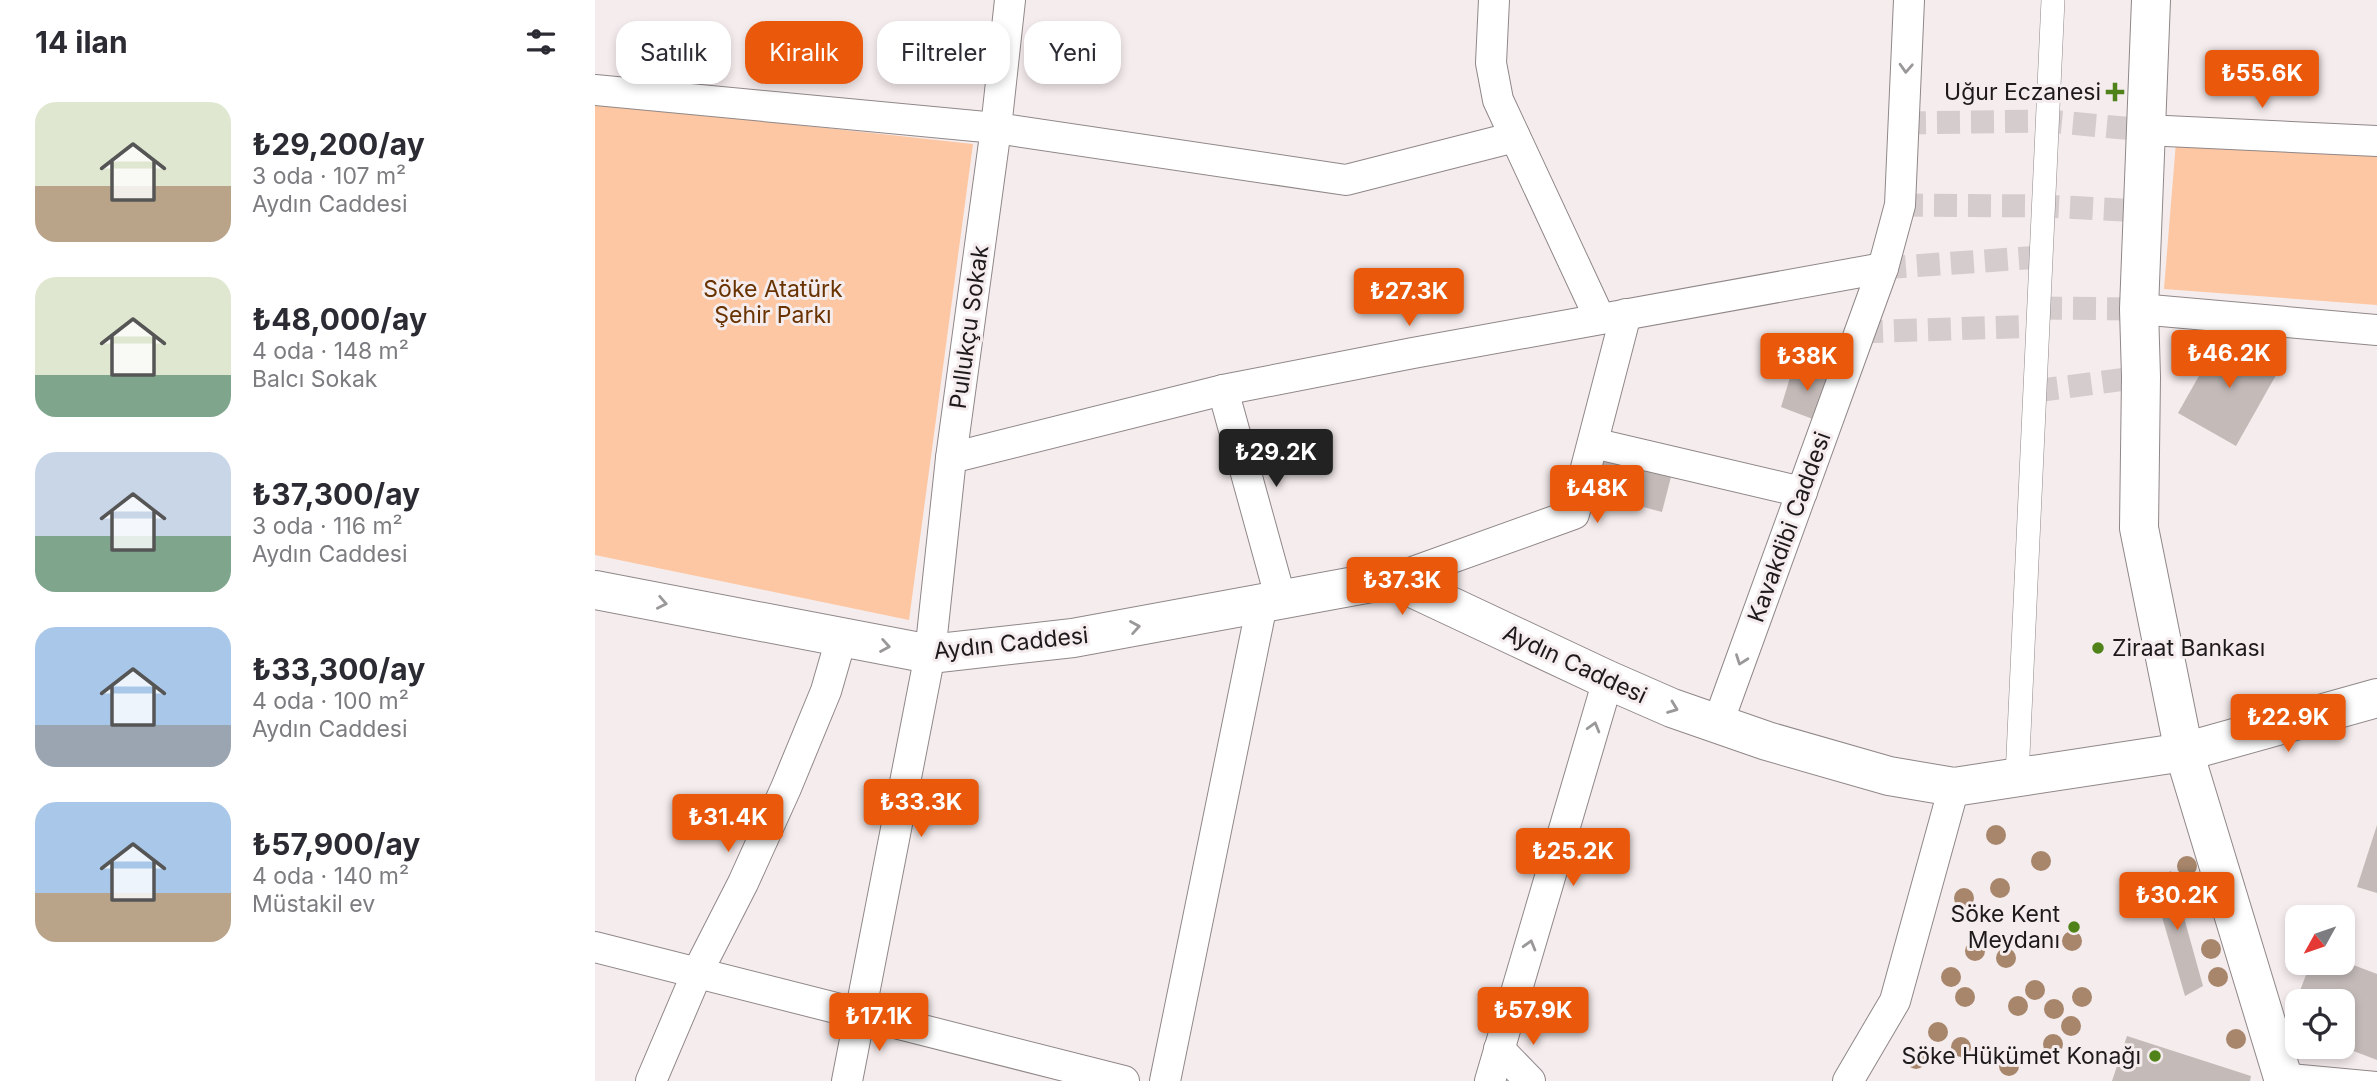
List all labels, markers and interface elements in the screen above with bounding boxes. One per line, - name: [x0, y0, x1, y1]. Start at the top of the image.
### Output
- chip: Satılık: [616, 21, 731, 84]
- chip: Kiralık: [745, 21, 863, 84]
- chip: Filtreler: [877, 21, 1010, 84]
- chip: Yeni: [1024, 21, 1121, 84]
- icon: filters: [522, 23, 560, 61]
- text: 14 ilan: [35, 24, 128, 60]
- pin: ₺55.6K: [2205, 50, 2319, 110]
- text: ₺55.6K: [2221, 59, 2303, 87]
- one-way arrow: [1898, 63, 1913, 74]
- place label: Uğur Eczanesi: [1944, 78, 2101, 106]
- marker: Uğur Eczanesi: [2107, 84, 2123, 100]
- text: ₺29,200/ay: [252, 126, 425, 162]
- icon: home: [91, 130, 175, 214]
- text: 3 oda · 107 m²: [252, 162, 406, 190]
- text: Aydın Caddesi: [252, 190, 408, 218]
- street label: Pullukçu Sokak: [944, 243, 994, 411]
- pin: ₺27.3K: [1352, 268, 1466, 328]
- park label: Söke Atatürk Şehir Parkı: [703, 275, 843, 329]
- text: ₺27.3K: [1370, 277, 1448, 305]
- text: ₺48,000/ay: [252, 301, 427, 337]
- icon: home: [91, 305, 175, 389]
- pin: ₺46.2K: [2172, 330, 2286, 390]
- pin: ₺38K: [1766, 334, 1848, 393]
- text: 4 oda · 148 m²: [252, 337, 409, 365]
- text: ₺46.2K: [2187, 339, 2271, 367]
- text: ₺38K: [1776, 342, 1838, 370]
- text: Balcı Sokak: [252, 365, 377, 393]
- street label: Kavakdibi Caddesi: [1742, 428, 1836, 626]
- pin: ₺29.2K: [1219, 430, 1333, 489]
- text: ₺29.2K: [1235, 438, 1317, 466]
- pin: ₺48K: [1556, 466, 1638, 525]
- text: ₺48K: [1566, 474, 1628, 502]
- text: ₺37,300/ay: [252, 476, 420, 512]
- icon: home: [91, 480, 175, 564]
- text: 3 oda · 116 m²: [252, 512, 403, 540]
- text: Aydın Caddesi: [252, 540, 408, 568]
- pin: ₺37.3K: [1345, 558, 1459, 617]
- text: ₺37.3K: [1363, 566, 1441, 594]
- one-way arrow: [656, 595, 668, 610]
- street label: Aydın Caddesi: [1499, 618, 1651, 710]
- one-way arrow: [1129, 620, 1141, 635]
- street label: Aydın Caddesi: [932, 621, 1090, 665]
- place label: Ziraat Bankası: [2112, 634, 2265, 662]
- one-way arrow: [879, 638, 891, 653]
- marker: Ziraat Bankası: [2090, 640, 2106, 656]
- text: ₺33,300/ay: [252, 651, 425, 687]
- one-way arrow: [1735, 654, 1749, 666]
- icon: home: [91, 655, 175, 739]
- text: 4 oda · 100 m²: [252, 687, 409, 715]
- pin: ₺22.9K: [2231, 694, 2345, 754]
- one-way arrow: [1666, 699, 1678, 713]
- text: ₺22.9K: [2247, 703, 2329, 731]
- text: Aydın Caddesi: [252, 715, 408, 743]
- one-way arrow: [1586, 721, 1601, 733]
- pin: ₺33.3K: [864, 780, 978, 839]
- text: ₺33.3K: [880, 788, 962, 816]
- pin: ₺31.4K: [671, 794, 785, 854]
- text: ₺31.4K: [688, 803, 768, 831]
- text: ₺57,900/ay: [252, 826, 420, 862]
- pin: ₺25.2K: [1516, 828, 1630, 888]
- icon: home: [91, 830, 175, 914]
- text: ₺25.2K: [1532, 837, 1614, 865]
- text: 4 oda · 140 m²: [252, 862, 409, 890]
- pin: ₺30.2K: [2120, 872, 2234, 932]
- text: ₺30.2K: [2135, 881, 2219, 909]
- text: Müstakil ev: [252, 890, 375, 918]
- place label: Söke Kent Meydanı: [1950, 900, 2060, 954]
- north arrow: [2285, 905, 2355, 975]
- map controls: [2285, 905, 2355, 1059]
- marker: Söke Kent Meydanı: [2066, 919, 2082, 935]
- one-way arrow: [1521, 939, 1536, 951]
- pin: ₺57.9K: [1476, 988, 1590, 1047]
- button: locate: [2285, 989, 2355, 1059]
- pin: ₺17.1K: [822, 993, 936, 1053]
- text: ₺57.9K: [1494, 996, 1572, 1024]
- text: ₺17.1K: [845, 1002, 913, 1030]
- place label: Söke Hükümet Konağı: [1901, 1042, 2141, 1070]
- marker: Söke Hükümet Konağı: [2147, 1048, 2163, 1064]

